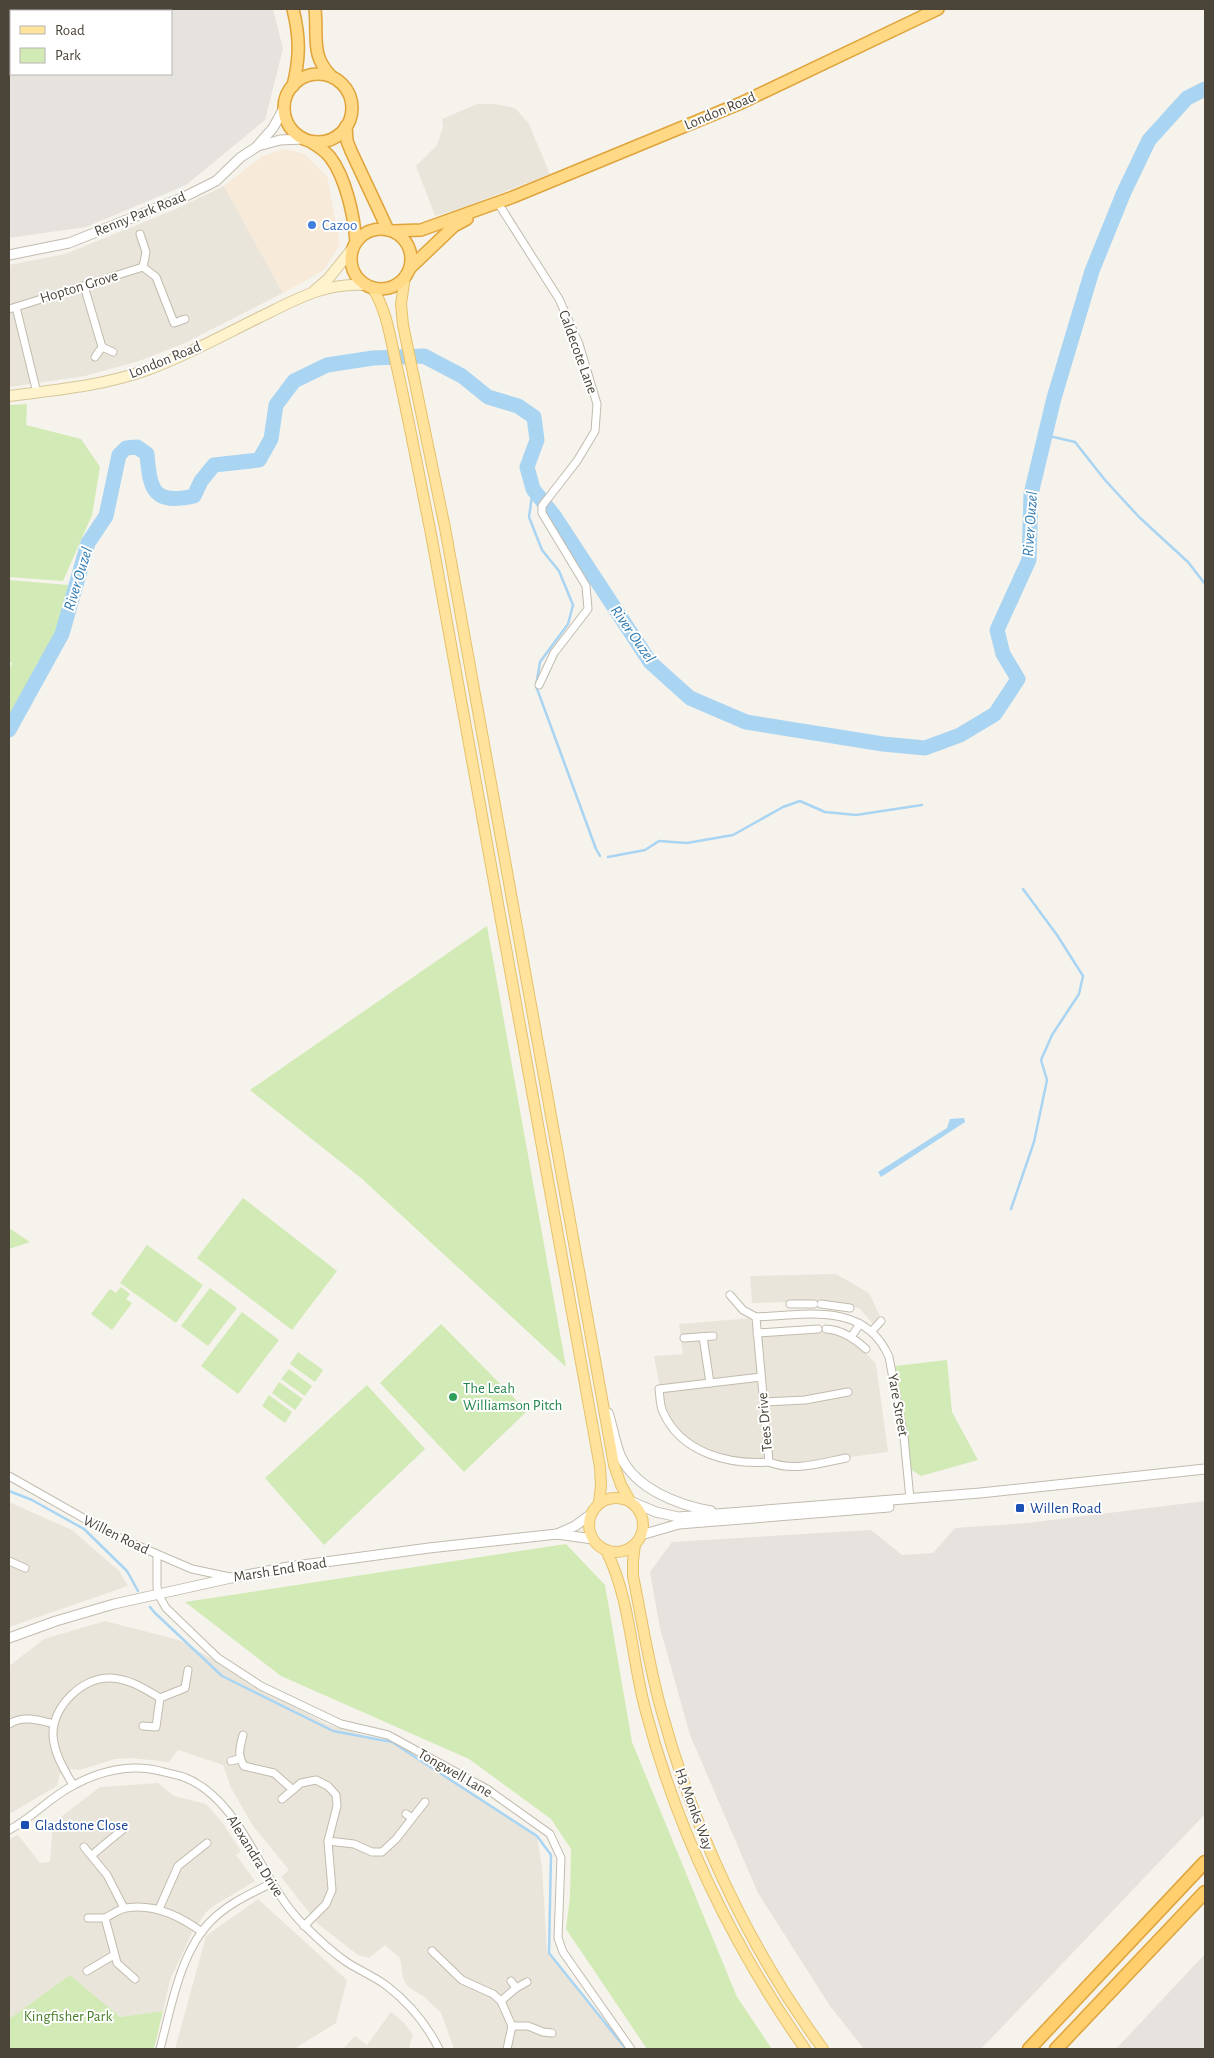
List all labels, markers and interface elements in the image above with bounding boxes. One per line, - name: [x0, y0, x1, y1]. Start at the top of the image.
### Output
- legend: [10, 10, 172, 75]
- text: Road: [55, 23, 85, 38]
- text: Park: [55, 48, 81, 63]
- street label: London Road: [682, 89, 758, 133]
- street label: Renny Park Road: [92, 189, 188, 239]
- place label: Cazoo: [322, 218, 357, 233]
- marker: Cazoo: [306, 219, 318, 231]
- street label: Hopton Grove: [38, 268, 120, 306]
- street label: Caldecote Lane: [556, 308, 600, 396]
- street label: London Road: [127, 339, 203, 381]
- water label: River Ouzel: [1020, 491, 1040, 557]
- water label: River Ouzel: [61, 545, 95, 613]
- water label: River Ouzel: [608, 603, 658, 666]
- street label: Yare Street: [885, 1373, 911, 1438]
- place label: The Leah Williamson Pitch: [463, 1381, 562, 1413]
- marker: The Leah Williamson Pitch: [447, 1391, 459, 1403]
- street label: Tees Drive: [755, 1392, 775, 1452]
- place label: Willen Road: [1030, 1501, 1102, 1516]
- marker: Willen Road: [1014, 1502, 1026, 1514]
- street label: Willen Road: [81, 1513, 152, 1557]
- street label: Marsh End Road: [232, 1555, 328, 1585]
- street label: Tongwell Lane: [415, 1746, 495, 1800]
- street label: H3 Monks Way: [672, 1766, 716, 1853]
- street label: Alexandra Drive: [224, 1813, 286, 1900]
- place label: Gladstone Close: [35, 1818, 128, 1833]
- marker: Gladstone Close: [19, 1819, 31, 1831]
- park label: Kingfisher Park: [24, 2009, 112, 2024]

